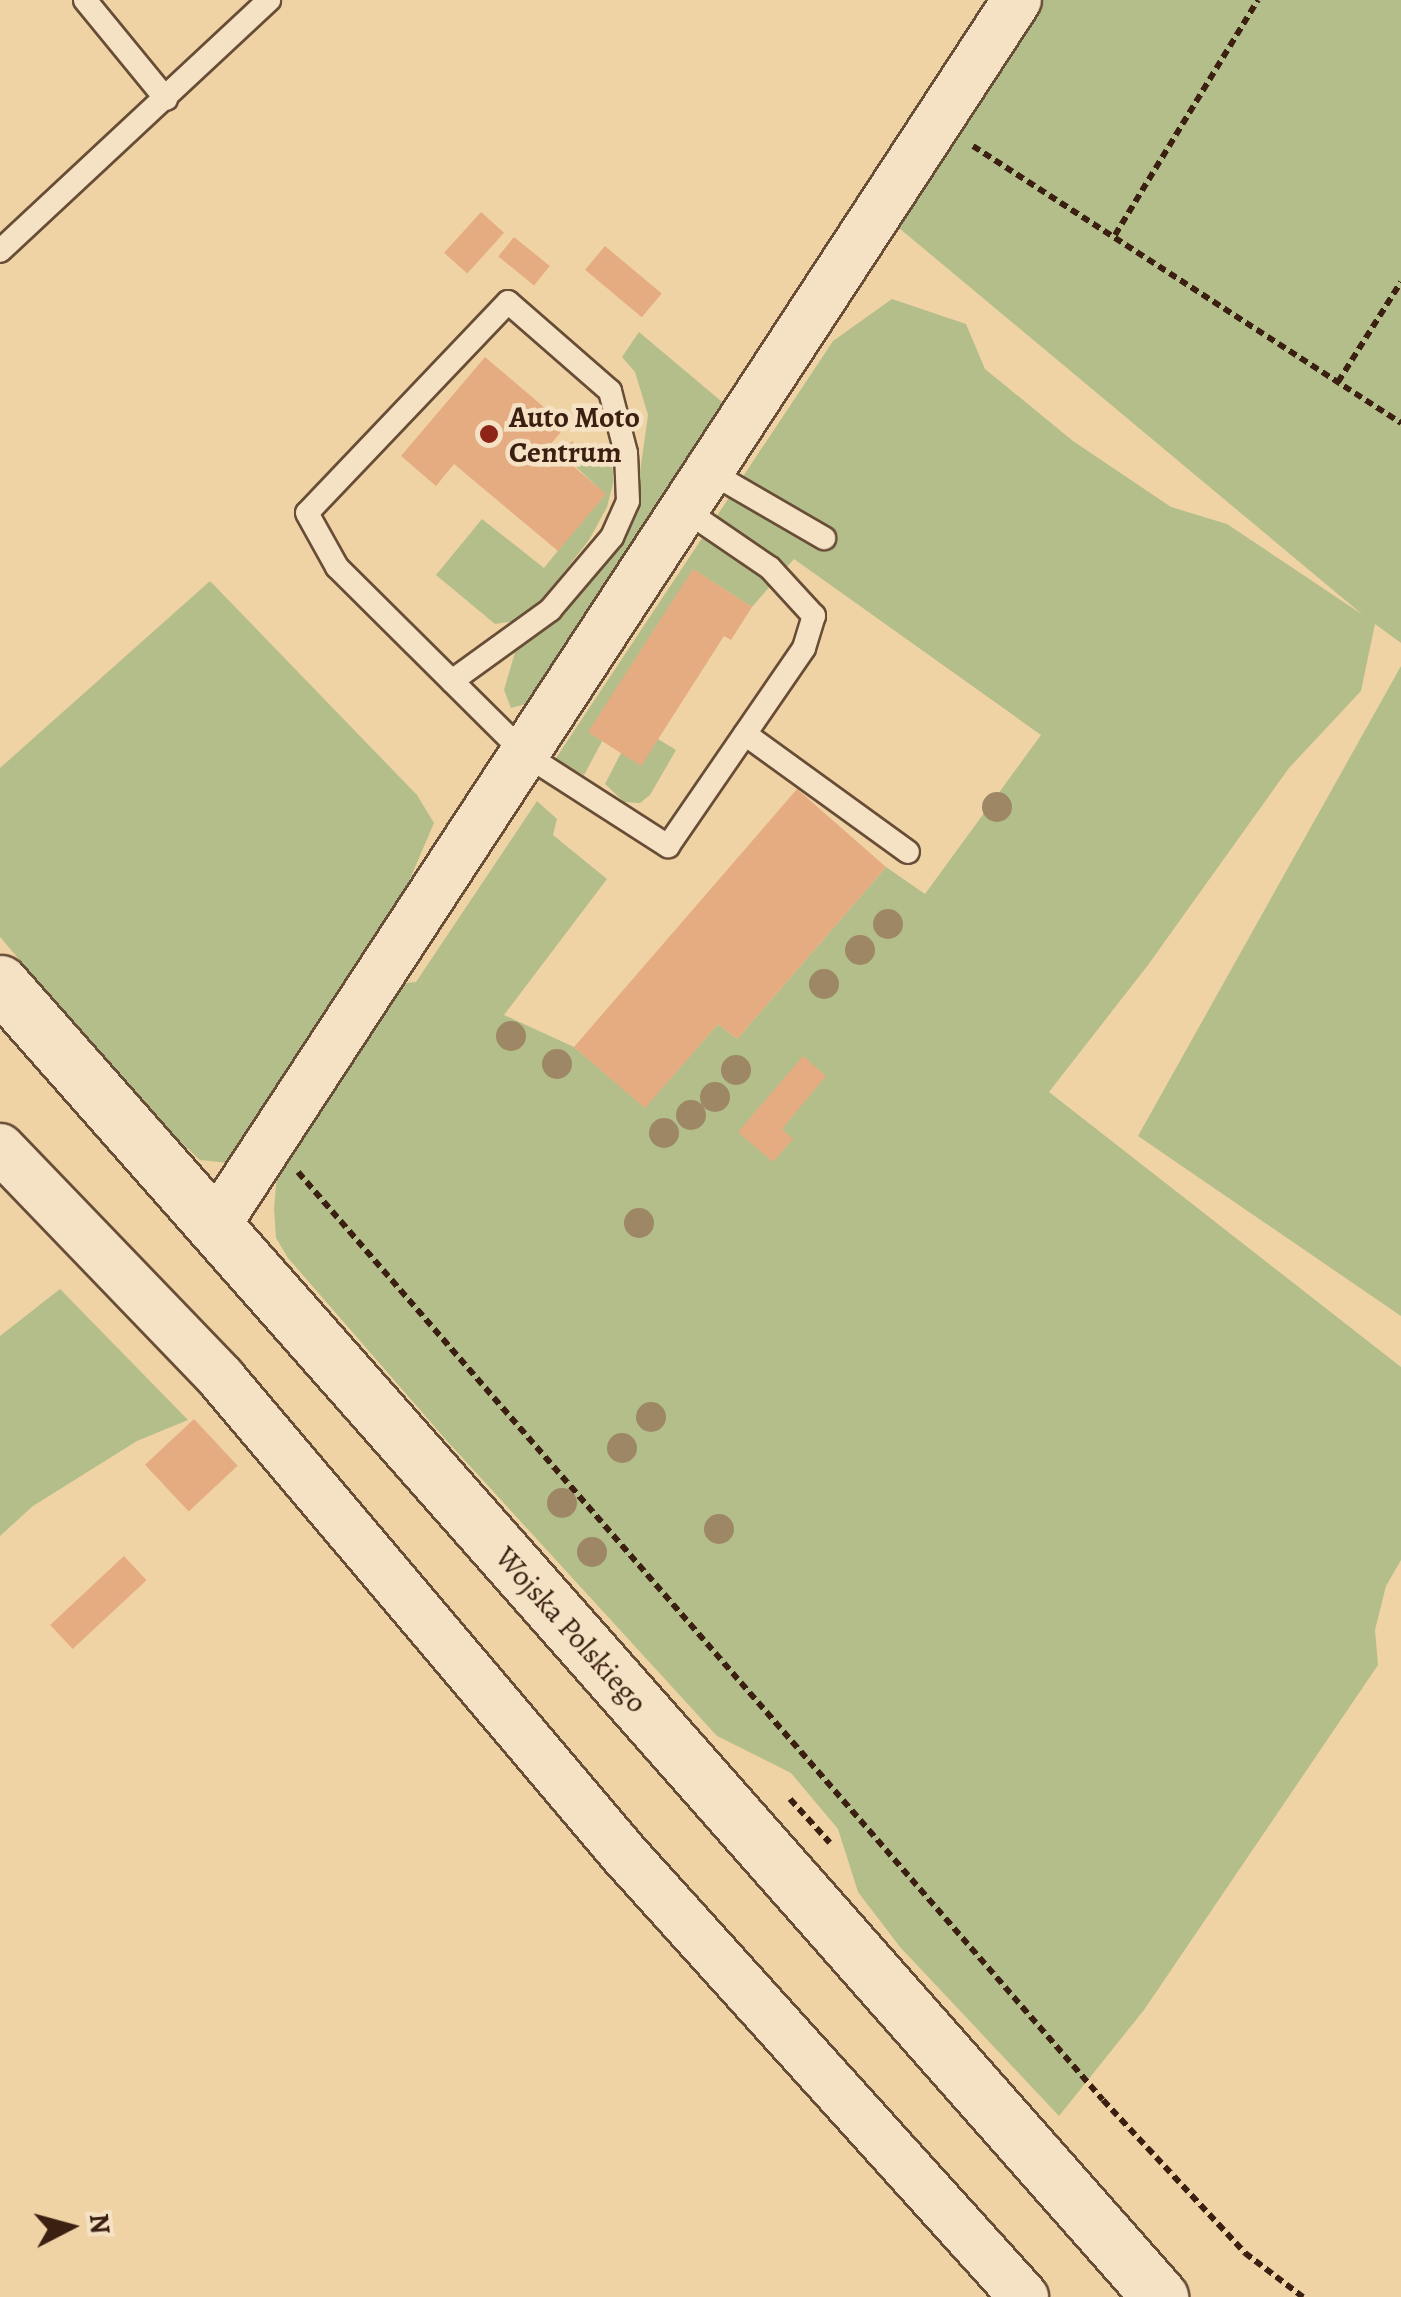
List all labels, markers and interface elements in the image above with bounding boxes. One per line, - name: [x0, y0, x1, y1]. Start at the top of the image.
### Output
- place label: Auto Moto Centrum: [509, 399, 640, 470]
- marker: Auto Moto Centrum: [478, 423, 500, 445]
- street label: Wojska Polskiego: [487, 1540, 655, 1720]
- north arrow: [20, 2177, 120, 2277]
- text: N: [80, 2212, 120, 2236]

